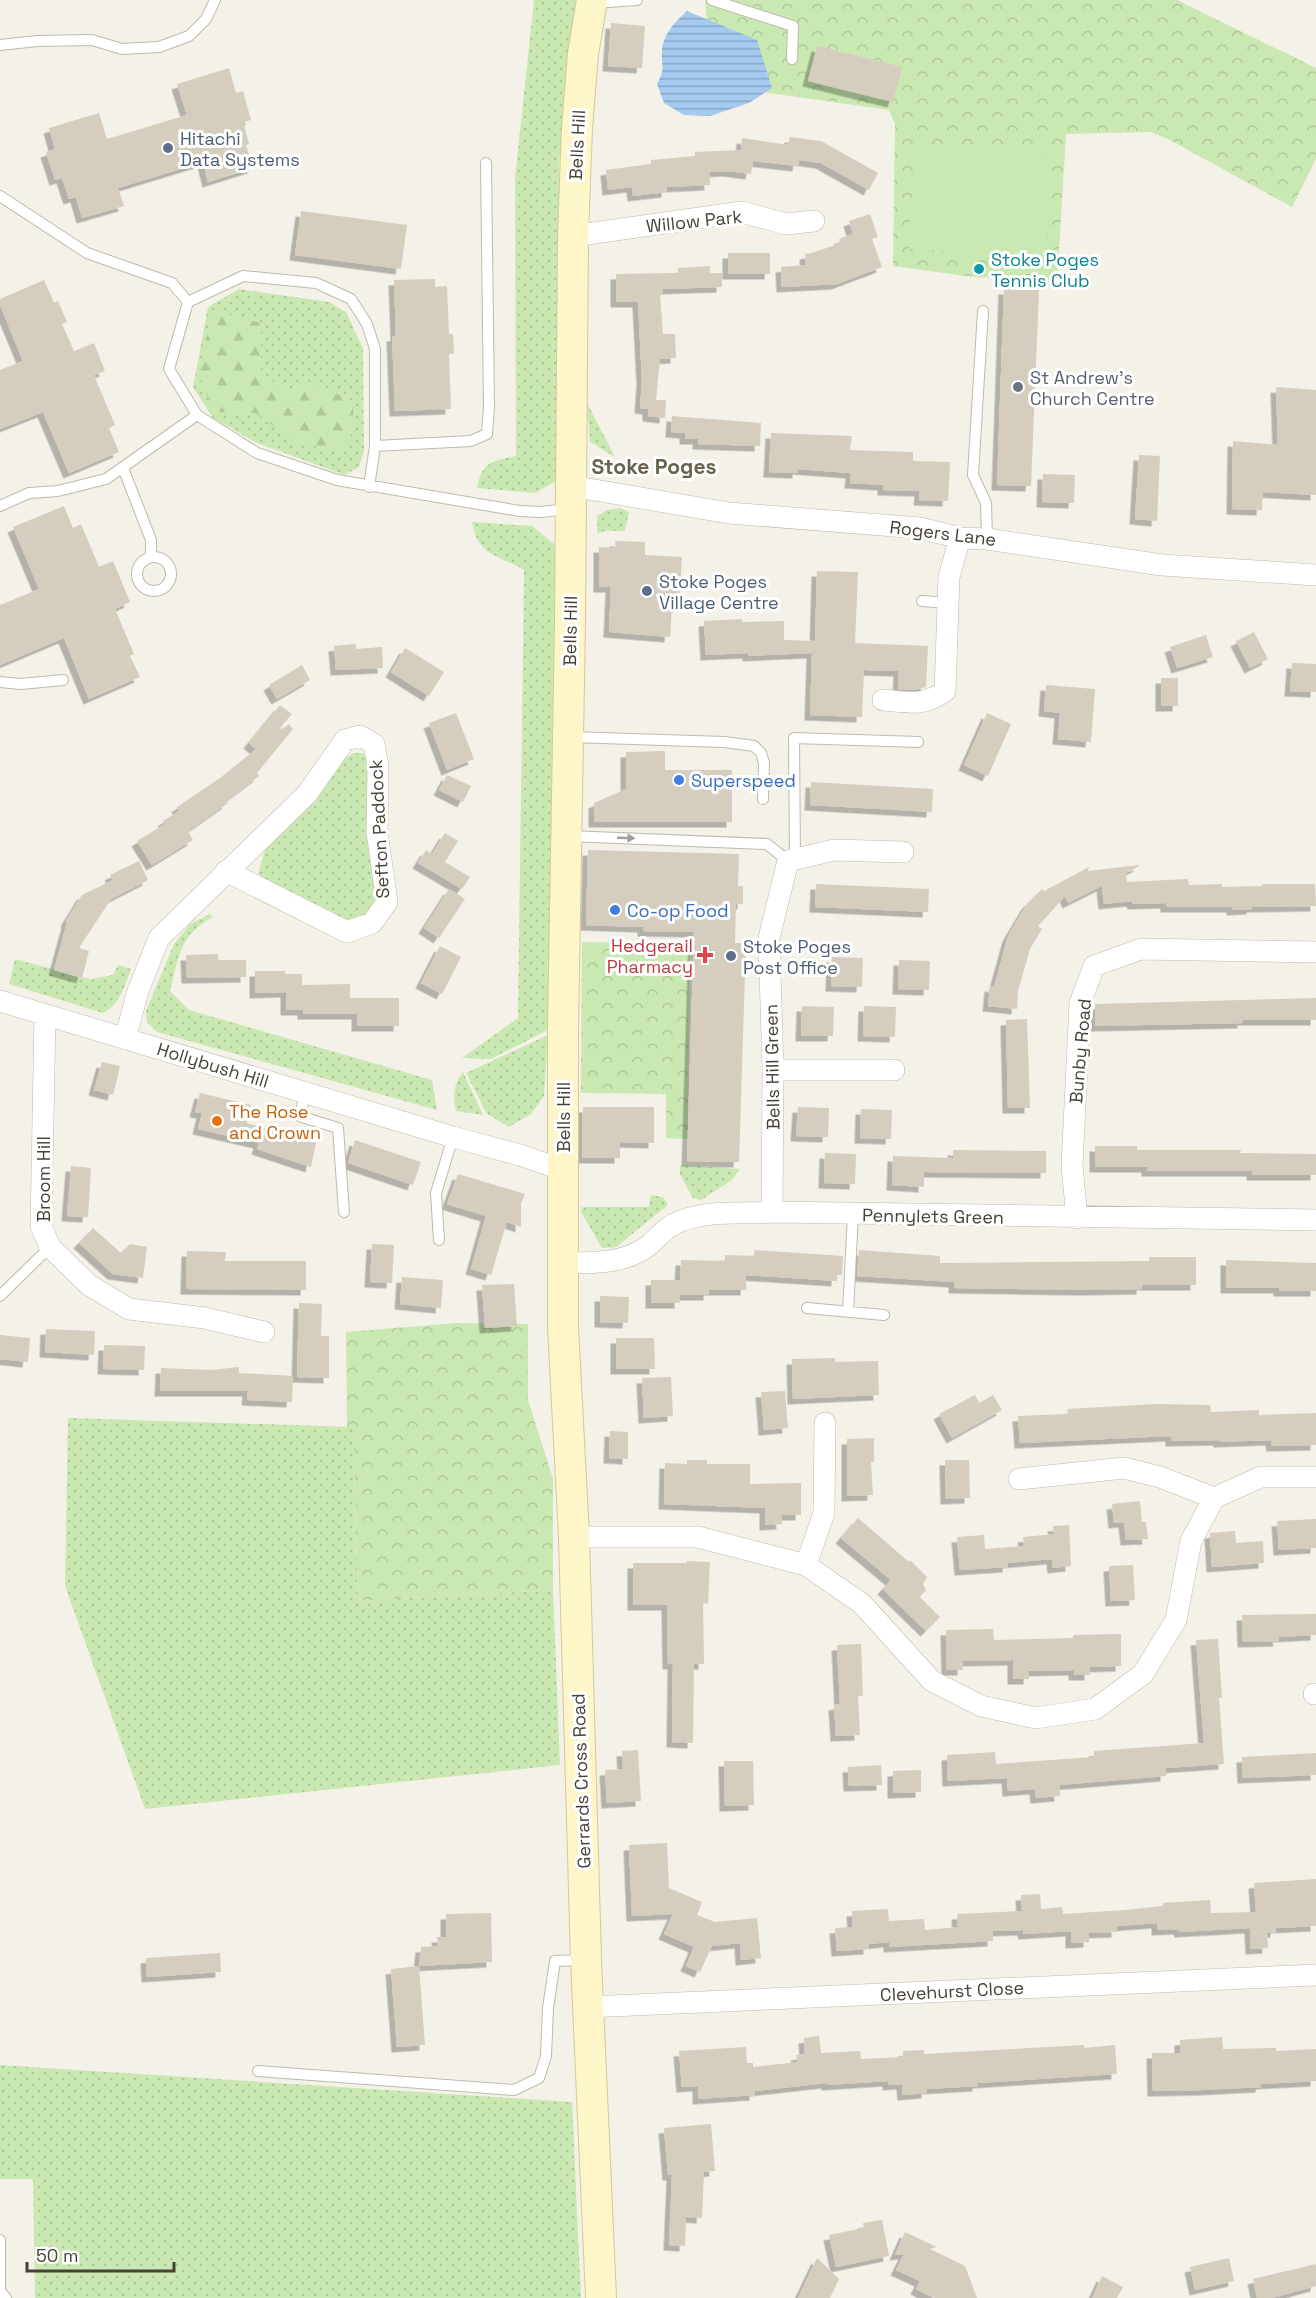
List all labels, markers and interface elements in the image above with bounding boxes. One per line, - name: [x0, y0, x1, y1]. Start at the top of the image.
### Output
- street label: Bells Hill: [564, 109, 590, 181]
- place label: Hitachi Data Systems: [180, 127, 300, 171]
- marker: Hitachi Data Systems: [161, 141, 175, 155]
- street label: Willow Park: [645, 204, 743, 237]
- place label: Stoke Poges Tennis Club: [991, 248, 1099, 292]
- marker: Stoke Poges Tennis Club: [972, 262, 986, 276]
- place label: St Andrew's Church Centre: [1030, 366, 1155, 410]
- marker: St Andrew's Church Centre: [1011, 380, 1025, 394]
- district label: Stoke Poges: [591, 453, 717, 480]
- street label: Rogers Lane: [888, 515, 998, 551]
- place label: Stoke Poges Village Centre: [659, 570, 779, 614]
- marker: Stoke Poges Village Centre: [640, 584, 654, 598]
- street label: Bells Hill: [558, 596, 582, 666]
- street label: Sefton Paddock: [364, 759, 394, 899]
- place label: Superspeed: [691, 769, 796, 792]
- marker: Superspeed: [672, 773, 686, 787]
- one-way arrow: [617, 834, 636, 843]
- place label: Co-op Food: [627, 899, 729, 922]
- marker: Co-op Food: [608, 903, 622, 917]
- place label: Hedgerail Pharmacy: [607, 934, 693, 978]
- place label: Stoke Poges Post Office: [743, 935, 851, 979]
- marker: Hedgerail Pharmacy: [698, 948, 712, 962]
- marker: Stoke Poges Post Office: [724, 949, 738, 963]
- street label: Bunby Road: [1064, 998, 1096, 1104]
- street label: Bells Hill Green: [759, 1004, 785, 1130]
- street label: Hollybush Hill: [154, 1037, 272, 1093]
- street label: Bells Hill: [552, 1082, 575, 1152]
- place label: The Rose and Crown: [229, 1100, 321, 1144]
- marker: The Rose and Crown: [210, 1114, 224, 1128]
- street label: Broom Hill: [32, 1136, 55, 1222]
- street label: Pennylets Green: [862, 1203, 1004, 1229]
- street label: Gerrards Cross Road: [566, 1693, 596, 1869]
- street label: Clevehurst Close: [879, 1976, 1025, 2006]
- scale bar: [27, 2235, 174, 2273]
- text: 50 m: [36, 2244, 78, 2267]

